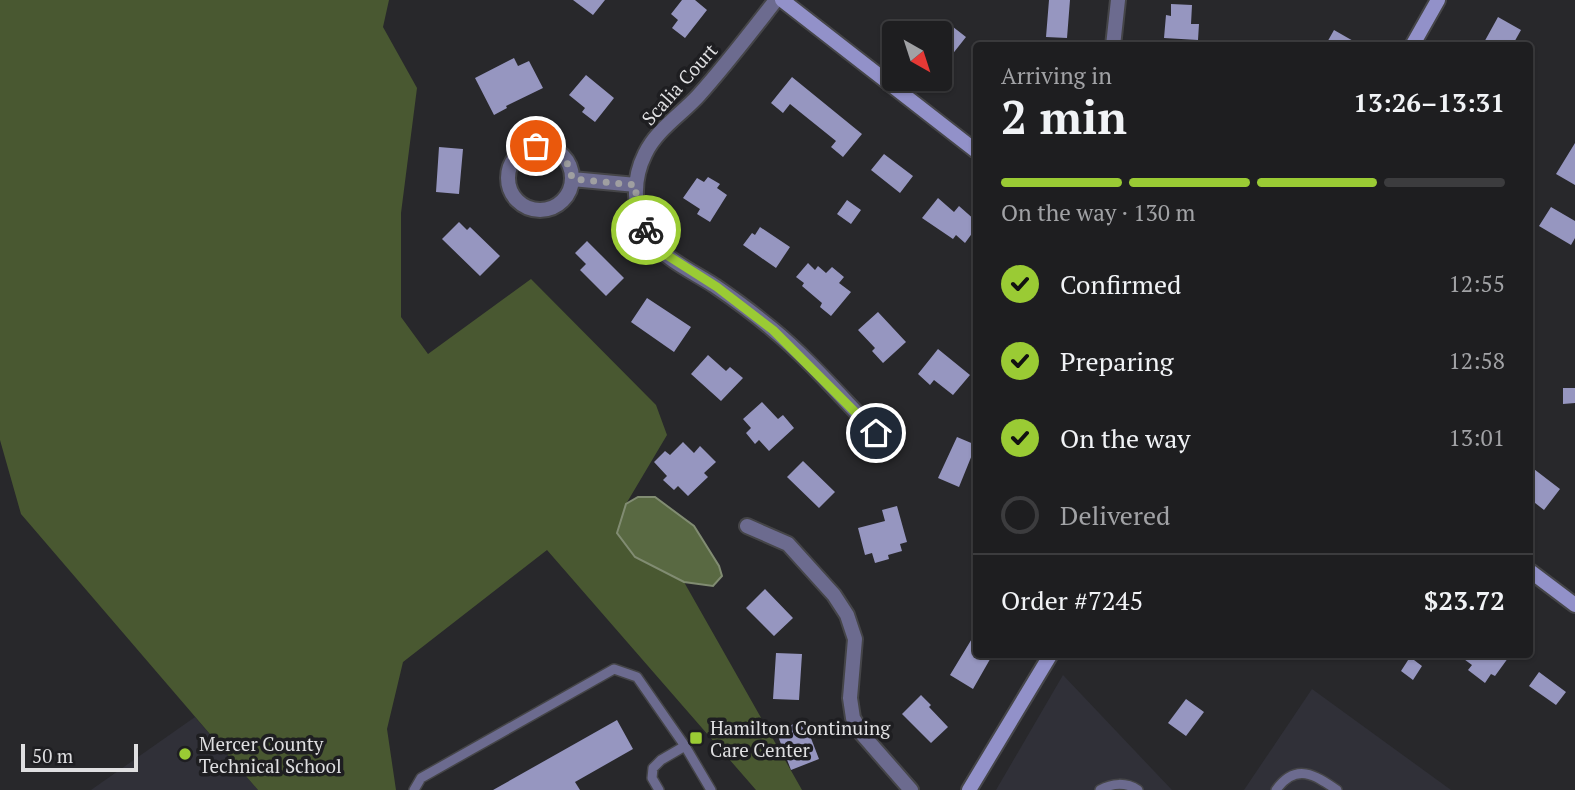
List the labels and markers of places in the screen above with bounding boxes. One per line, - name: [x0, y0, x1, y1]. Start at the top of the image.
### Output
- pin: [506, 116, 566, 176]
- pin: [846, 403, 906, 463]
- place label: Hamilton Continuing Care Center: [710, 715, 891, 762]
- marker: Hamilton Continuing Care Center: [688, 730, 704, 746]
- place label: Mercer County Technical School: [199, 731, 342, 778]
- marker: Mercer County Technical School: [177, 746, 193, 762]

